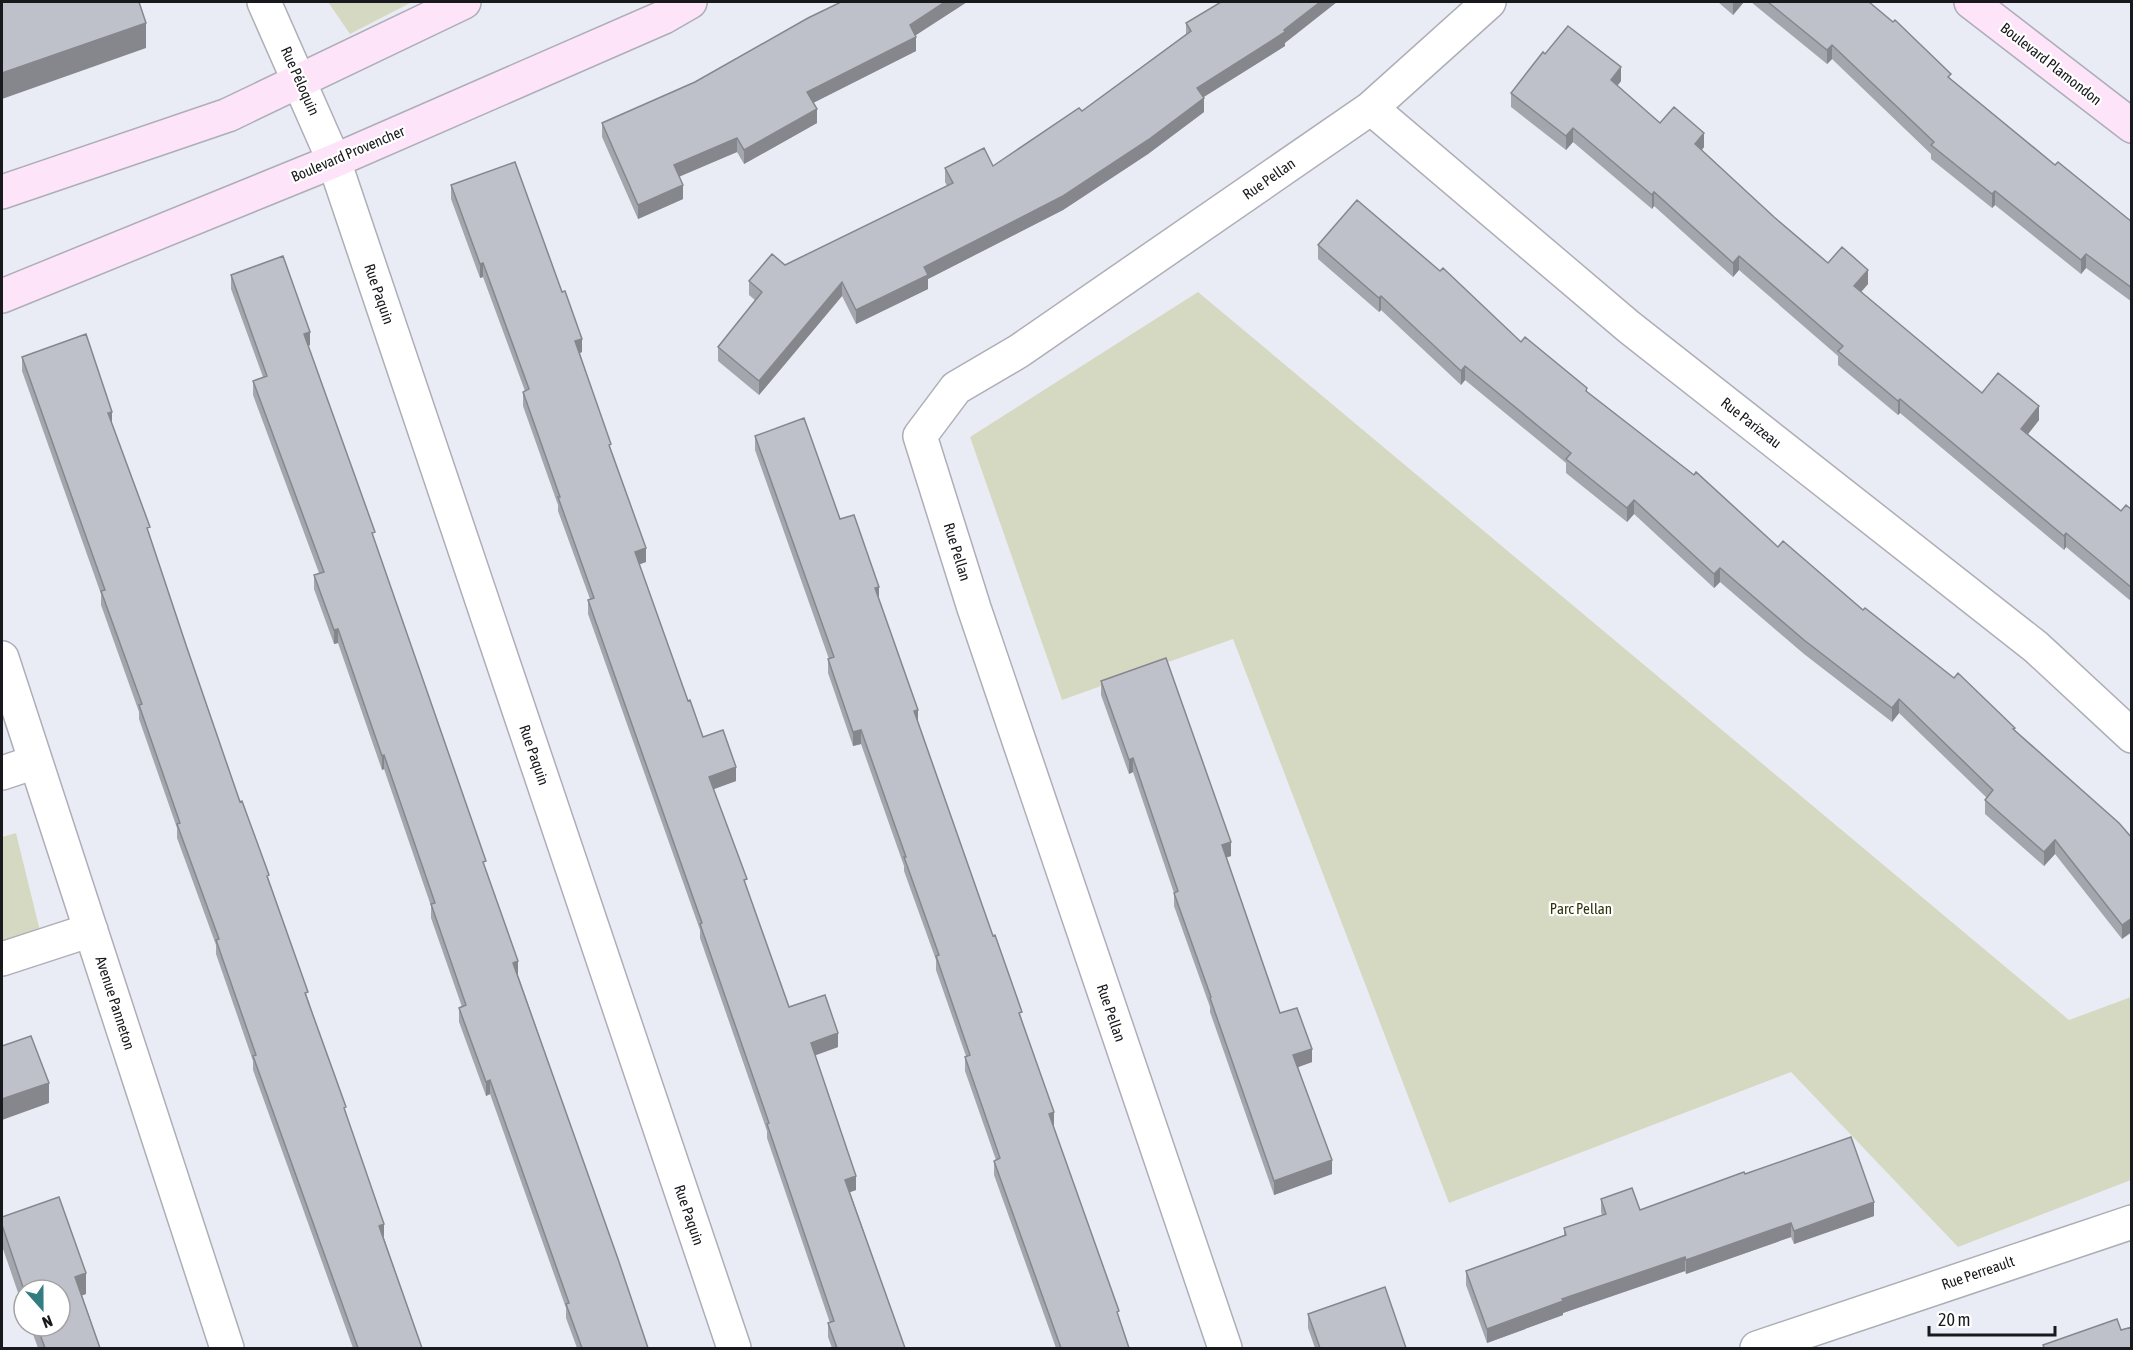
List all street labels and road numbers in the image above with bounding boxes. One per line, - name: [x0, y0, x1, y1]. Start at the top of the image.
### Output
- street label: Boulevard Plamondon: [1997, 19, 2105, 108]
- street label: Rue Péloquin: [278, 44, 323, 118]
- street label: Boulevard Provencher: [289, 122, 407, 185]
- street label: Rue Pellan: [1239, 154, 1298, 203]
- street label: Rue Paquin: [361, 261, 398, 326]
- street label: Rue Parizeau: [1718, 394, 1785, 451]
- street label: Rue Pellan: [941, 521, 974, 583]
- street label: Rue Paquin: [516, 722, 553, 787]
- street label: Avenue Panneton: [92, 954, 139, 1052]
- street label: Rue Pellan: [1094, 982, 1129, 1044]
- street label: Rue Paquin: [671, 1182, 708, 1247]
- street label: Rue Perreault: [1939, 1252, 2016, 1293]

